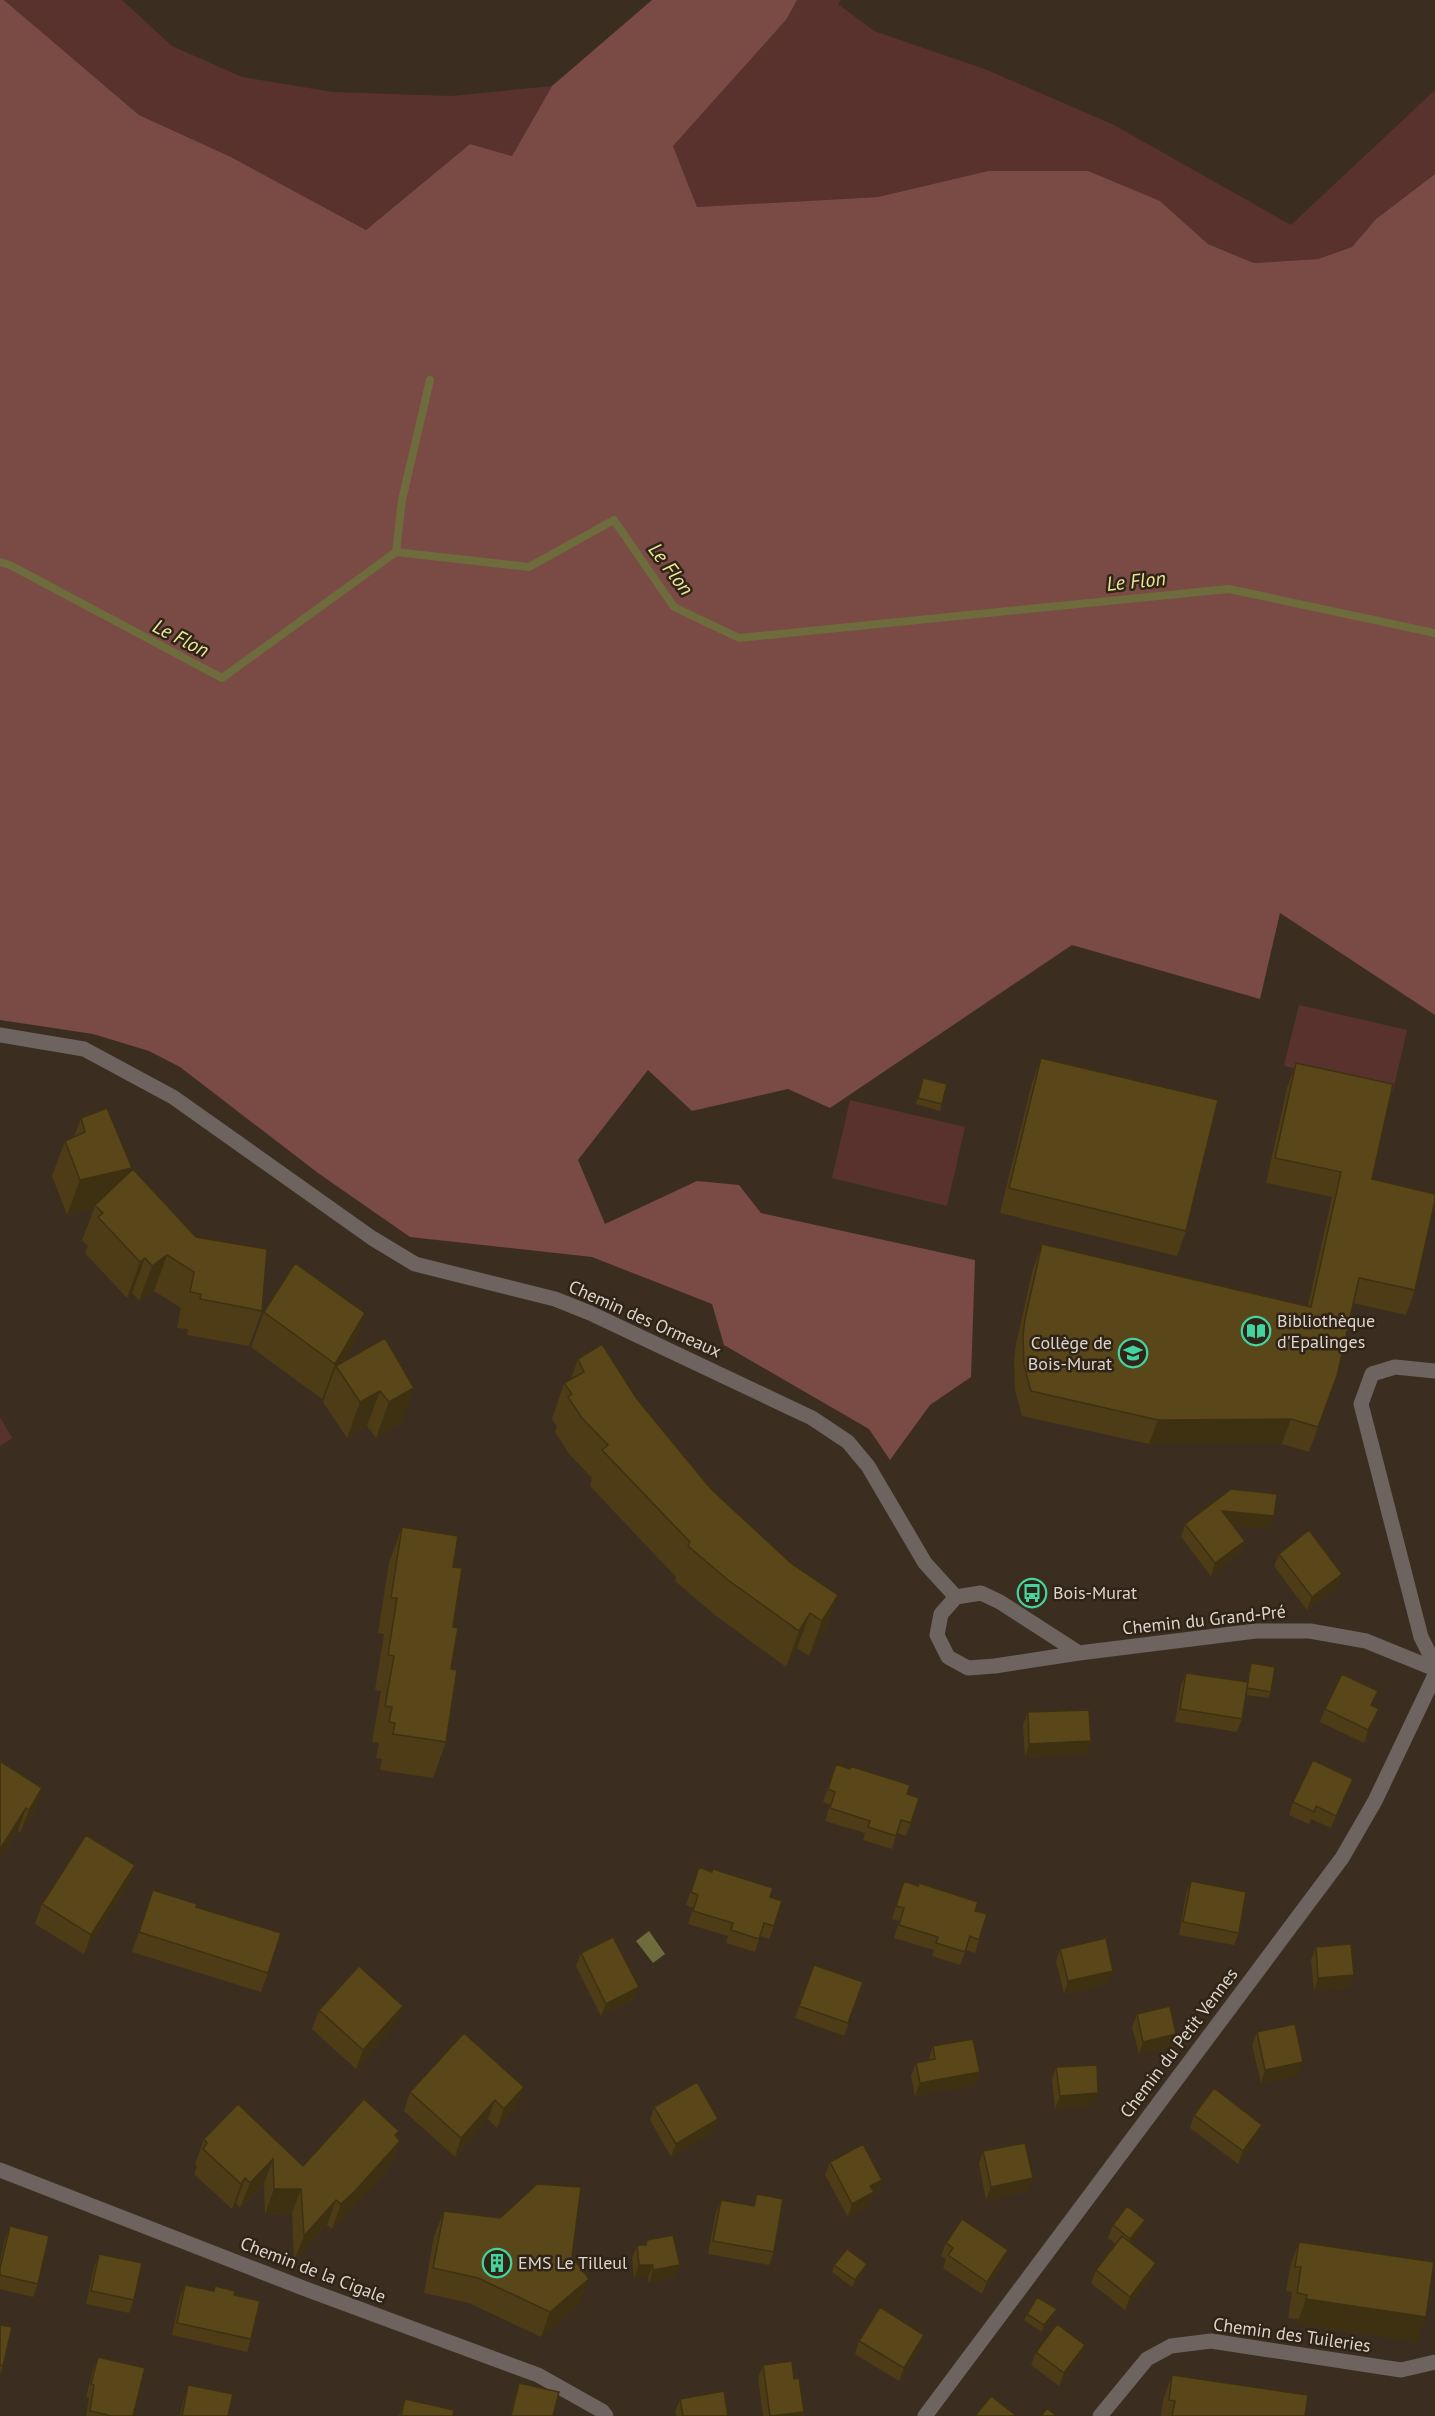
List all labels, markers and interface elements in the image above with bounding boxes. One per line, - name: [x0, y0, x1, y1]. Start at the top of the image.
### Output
- water label: Le Flon: [643, 537, 699, 601]
- water label: Le Flon: [1105, 565, 1167, 597]
- water label: Le Flon: [149, 613, 213, 663]
- street label: Chemin des Ormeaux: [565, 1275, 725, 1363]
- place label: Bibliothèque d'Epalinges: [1277, 1309, 1375, 1353]
- library icon: Bibliothèque d'Epalinges: [1240, 1315, 1272, 1347]
- place label: Collège de Bois-Murat: [1028, 1331, 1112, 1375]
- school or university icon: Collège de Bois-Murat: [1117, 1337, 1149, 1369]
- bus stop icon: Bois-Murat: [1016, 1577, 1048, 1609]
- place label: Bois-Murat: [1053, 1581, 1137, 1604]
- street label: Chemin du Grand-Pré: [1121, 1599, 1287, 1640]
- street label: Chemin du Petit Vennes: [1115, 1963, 1243, 2122]
- street label: Chemin de la Cigale: [237, 2231, 389, 2308]
- building icon: EMS Le Tilleul: [481, 2247, 513, 2279]
- place label: EMS Le Tilleul: [518, 2251, 628, 2274]
- street label: Chemin des Tuileries: [1212, 2312, 1372, 2357]

